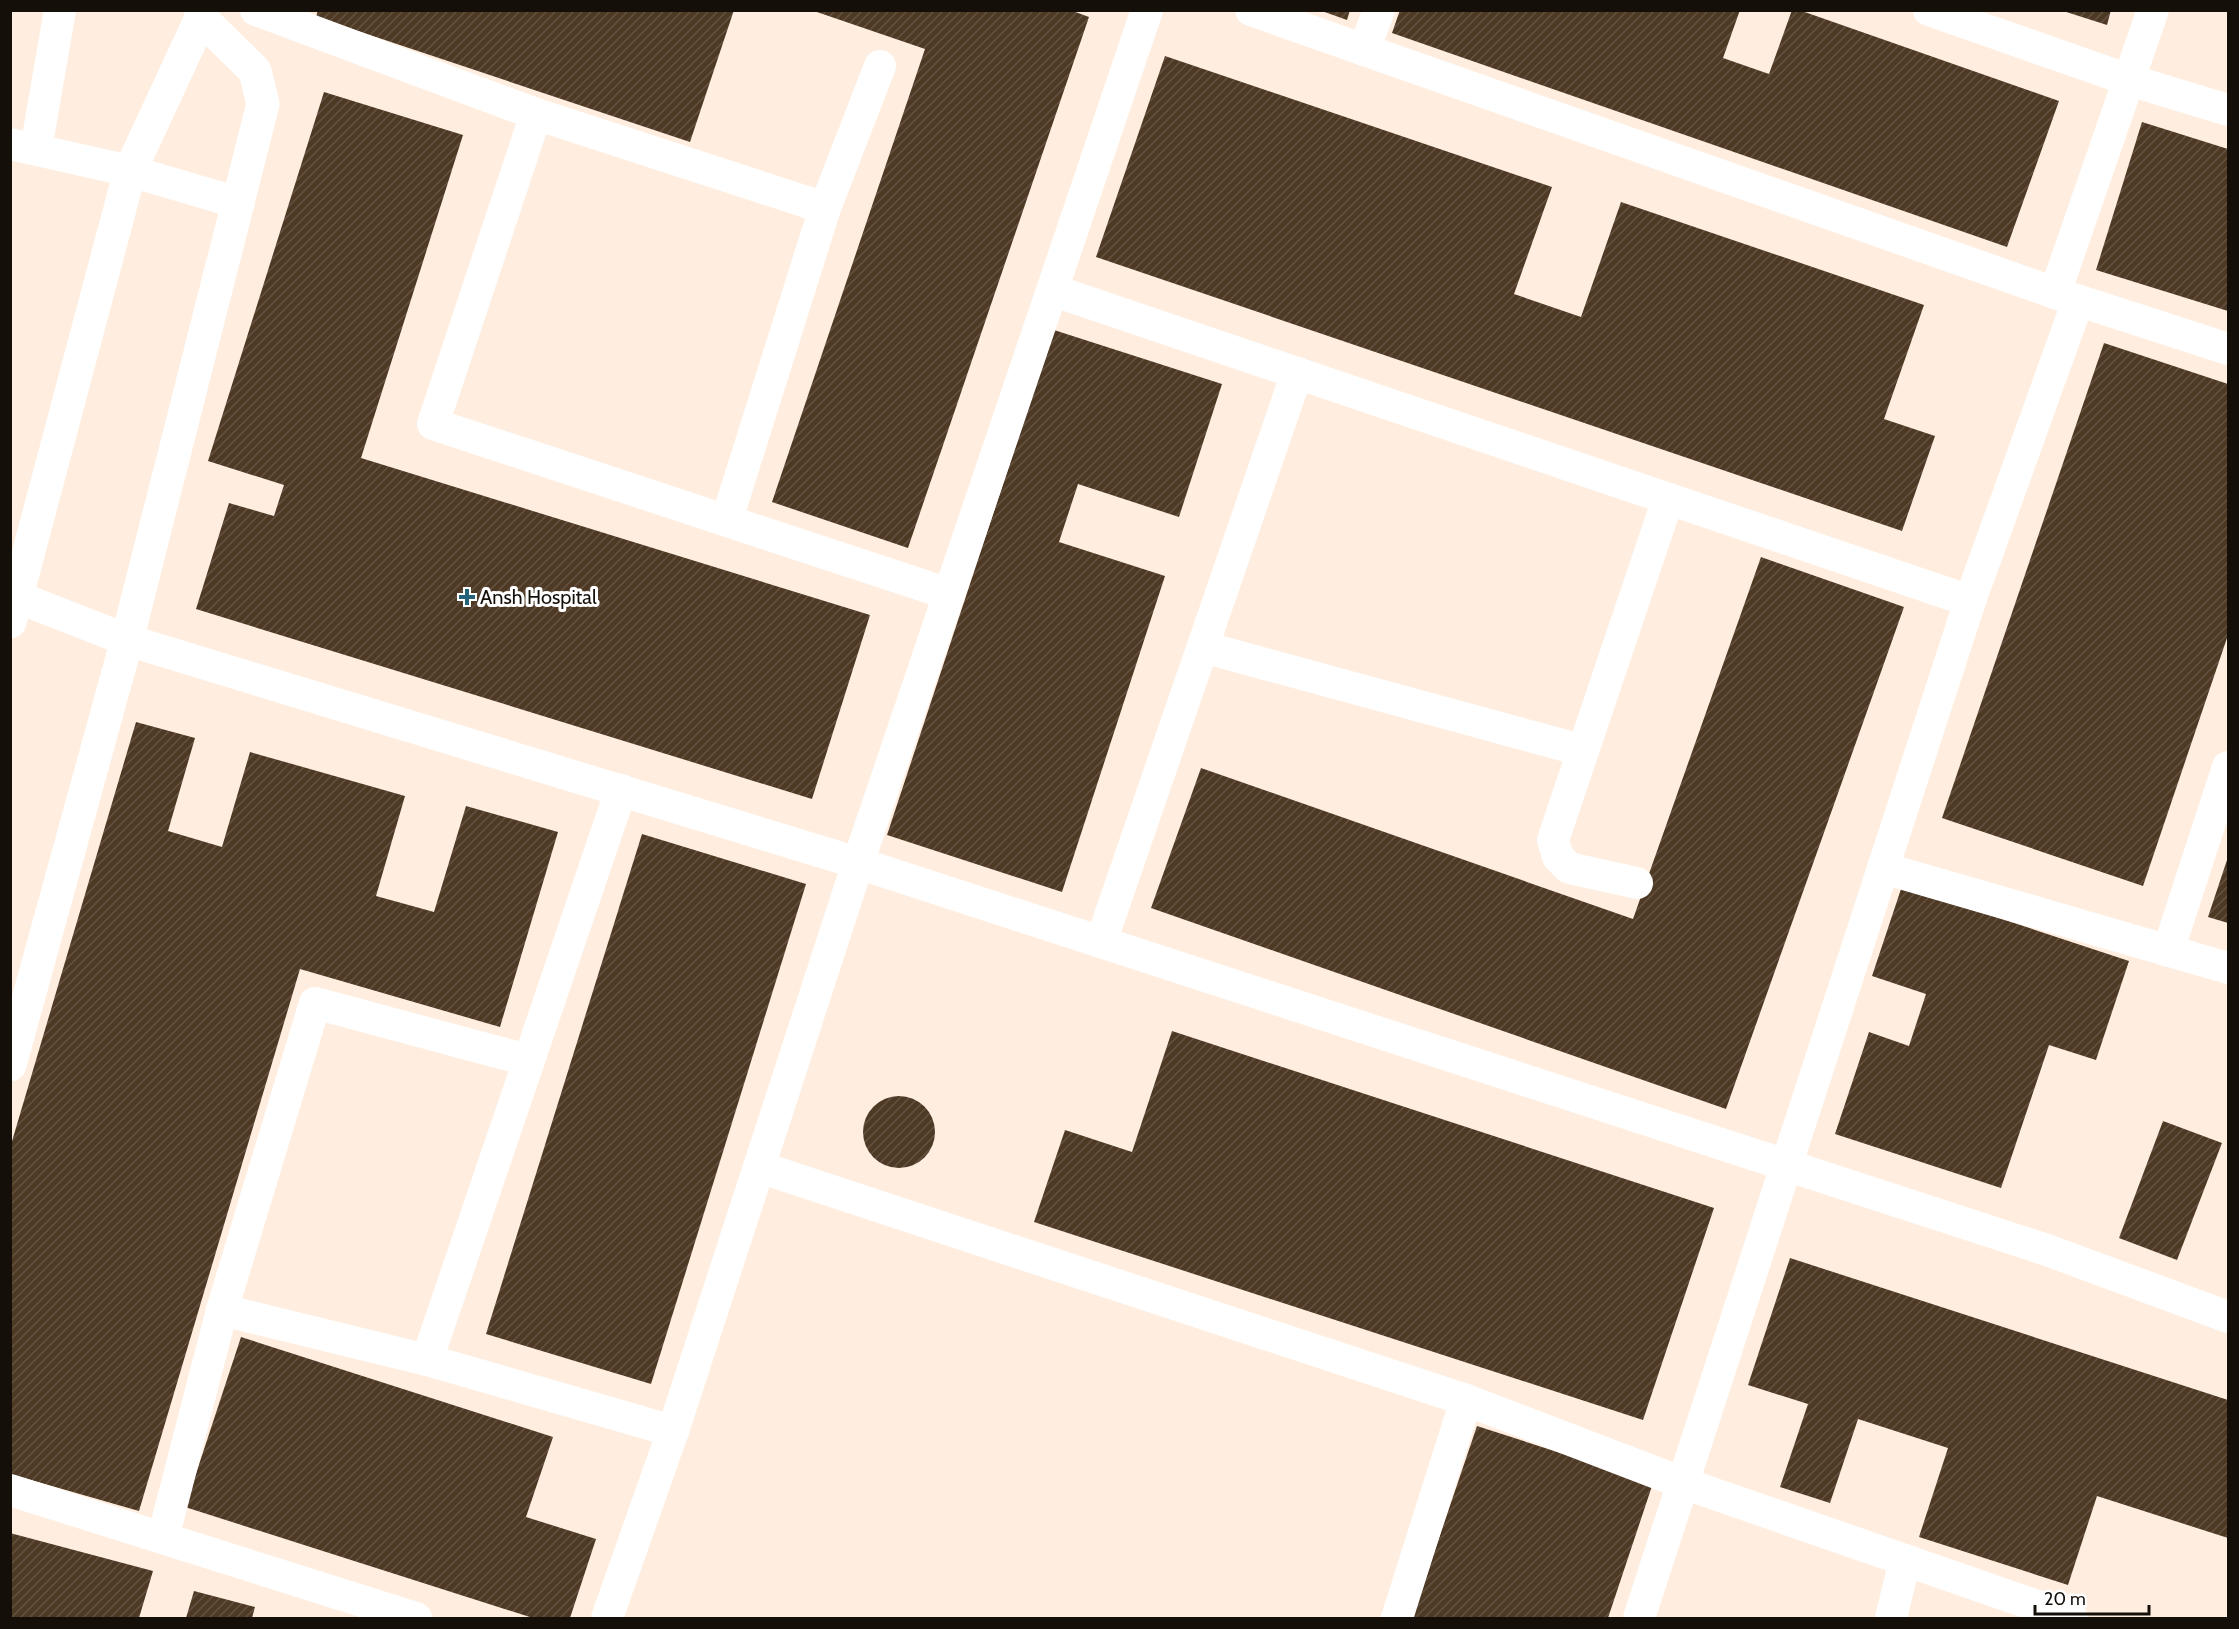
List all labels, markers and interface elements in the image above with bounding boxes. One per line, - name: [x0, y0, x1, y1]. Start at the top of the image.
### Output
- place label: Ansh Hospital: [480, 585, 597, 609]
- marker: Ansh Hospital: [458, 588, 476, 606]
- scale bar: [2035, 1578, 2149, 1616]
- text: 20 m: [2044, 1588, 2086, 1610]

